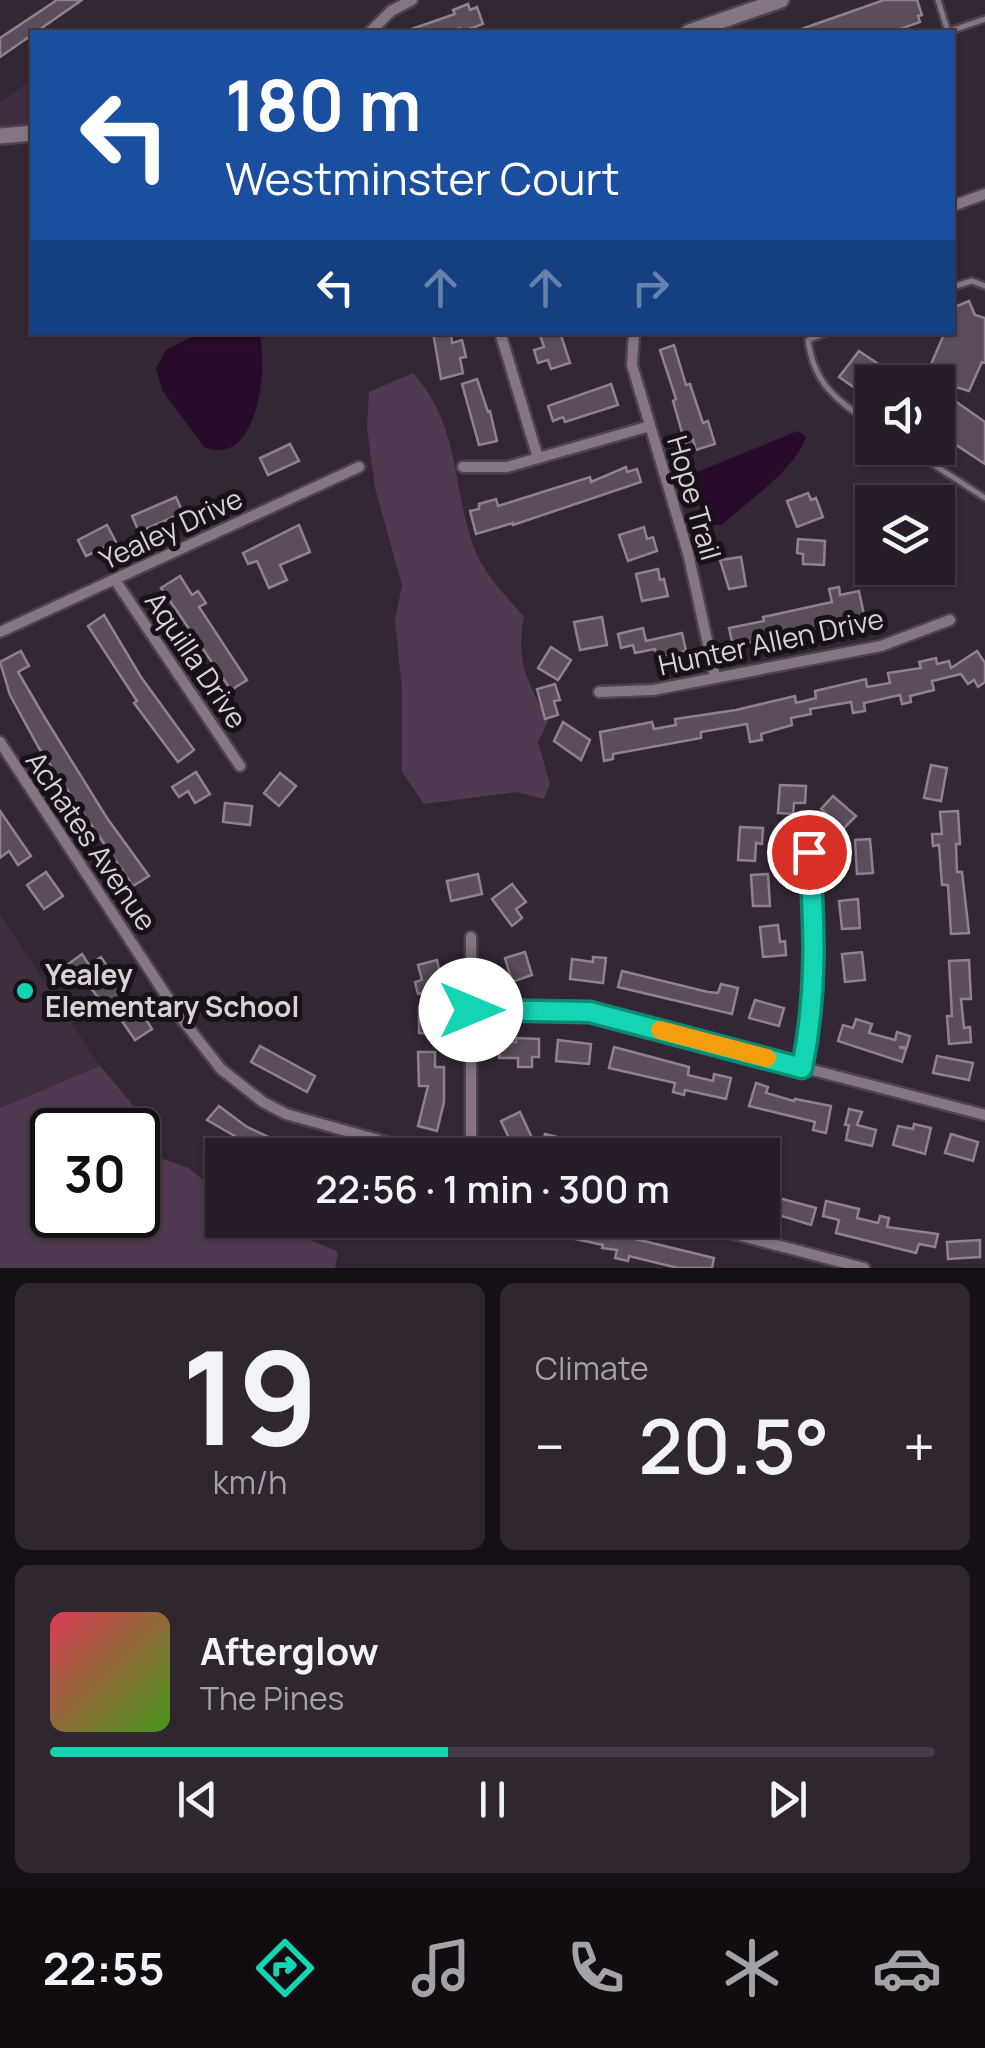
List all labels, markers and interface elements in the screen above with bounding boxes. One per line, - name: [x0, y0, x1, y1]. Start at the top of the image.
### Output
- text: 180 m: [225, 56, 422, 152]
- icon: left: [60, 70, 190, 200]
- text: Westminster Court: [225, 147, 620, 209]
- icon: left: [308, 260, 363, 315]
- icon: ahead: [413, 260, 468, 315]
- icon: ahead: [518, 260, 573, 315]
- icon: right: [623, 260, 678, 315]
- map controls: [855, 365, 955, 585]
- button: sound: [855, 365, 955, 465]
- street label: Hope Trail: [659, 431, 731, 564]
- street label: Yealey Drive: [93, 478, 248, 578]
- button: layers: [855, 485, 955, 585]
- street label: Aquilla Drive: [137, 584, 257, 735]
- street label: Hunter Allen Drive: [655, 599, 887, 683]
- street label: Achates Avenue: [18, 743, 166, 938]
- pin: [767, 810, 852, 895]
- icon: arrive: [782, 825, 837, 880]
- place label: Yealey Elementary School: [45, 955, 299, 1025]
- position arrow: [419, 958, 523, 1062]
- marker: Yealey Elementary School: [14, 980, 36, 1002]
- speed limit sign: 30: [30, 1108, 160, 1238]
- text: 22:56 · 1 min · 300 m: [315, 1162, 670, 1214]
- text: 19: [181, 1306, 319, 1484]
- text: Climate: [535, 1346, 649, 1390]
- text: 20.5°: [638, 1394, 830, 1497]
- text: −: [535, 1408, 565, 1484]
- text: +: [903, 1408, 935, 1484]
- text: km/h: [213, 1460, 287, 1504]
- text: Afterglow: [200, 1624, 379, 1676]
- text: The Pines: [200, 1676, 344, 1720]
- icon: previous: [170, 1772, 225, 1827]
- icon: pause: [465, 1772, 520, 1827]
- icon: next: [760, 1772, 815, 1827]
- icon: directions: [250, 1933, 320, 2003]
- icon: music: [406, 1933, 476, 2003]
- icon: phone: [561, 1933, 631, 2003]
- icon: climate: [717, 1933, 787, 2003]
- icon: car: [872, 1933, 942, 2003]
- text: 22:55: [43, 1937, 165, 1999]

